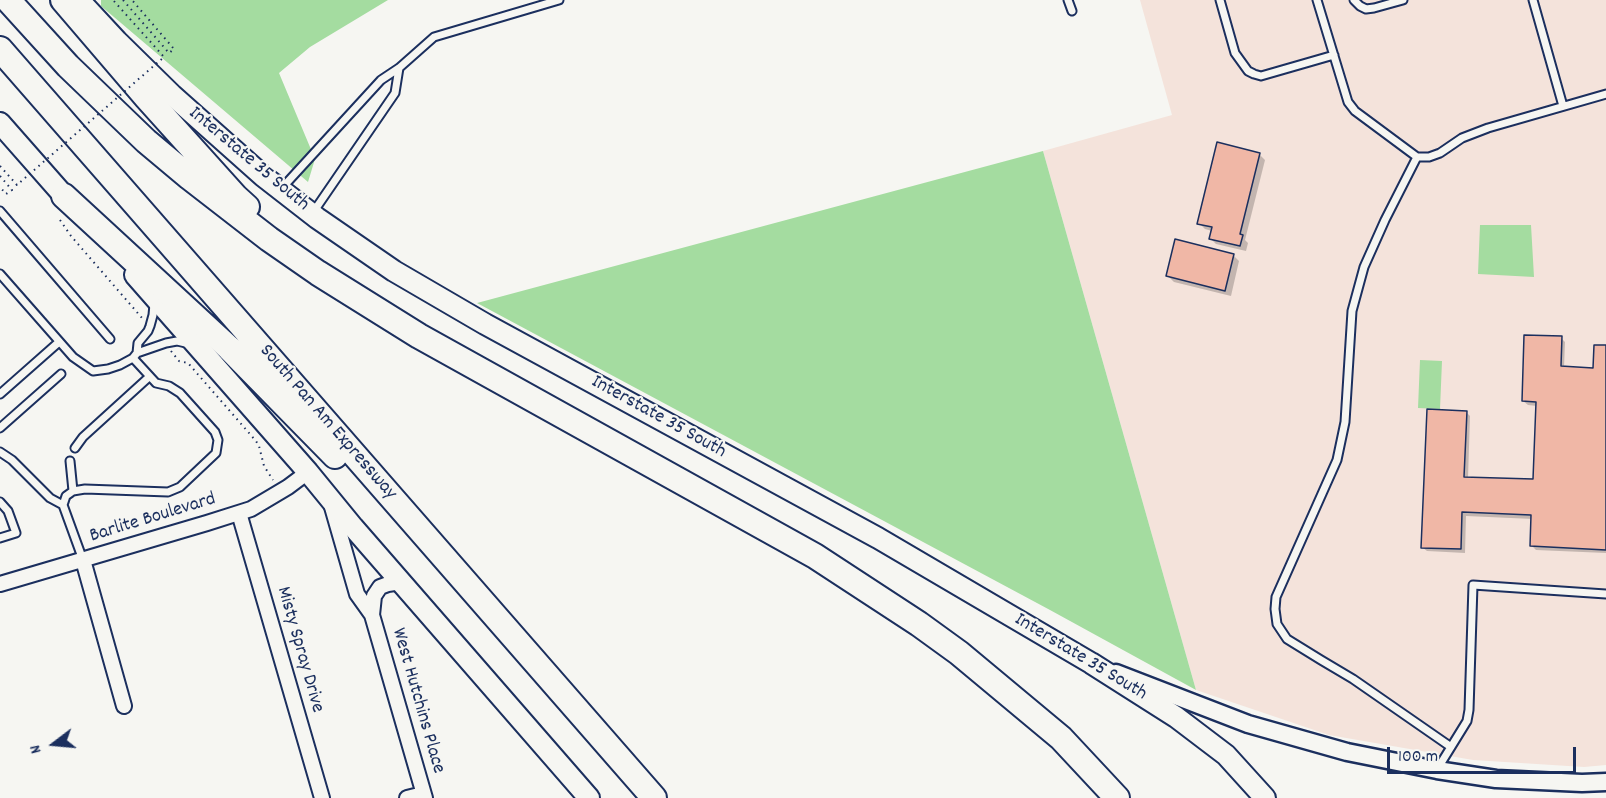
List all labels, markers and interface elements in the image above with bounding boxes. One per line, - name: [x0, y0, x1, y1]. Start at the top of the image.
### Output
- street label: Interstate 35 South: [183, 102, 313, 218]
- street label: South Pan Am Expressway: [253, 340, 401, 506]
- street label: Interstate 35 South: [586, 371, 730, 465]
- street label: Barlite Boulevard: [87, 488, 219, 550]
- street label: Misty Spray Drive: [270, 584, 328, 716]
- street label: Interstate 35 South: [1009, 609, 1151, 707]
- street label: West Hutchins Place: [385, 626, 449, 776]
- north arrow: [24, 714, 84, 774]
- scale bar: [1390, 735, 1579, 773]
- text: N: [24, 742, 48, 756]
- text: 100 m: [1398, 745, 1438, 770]

